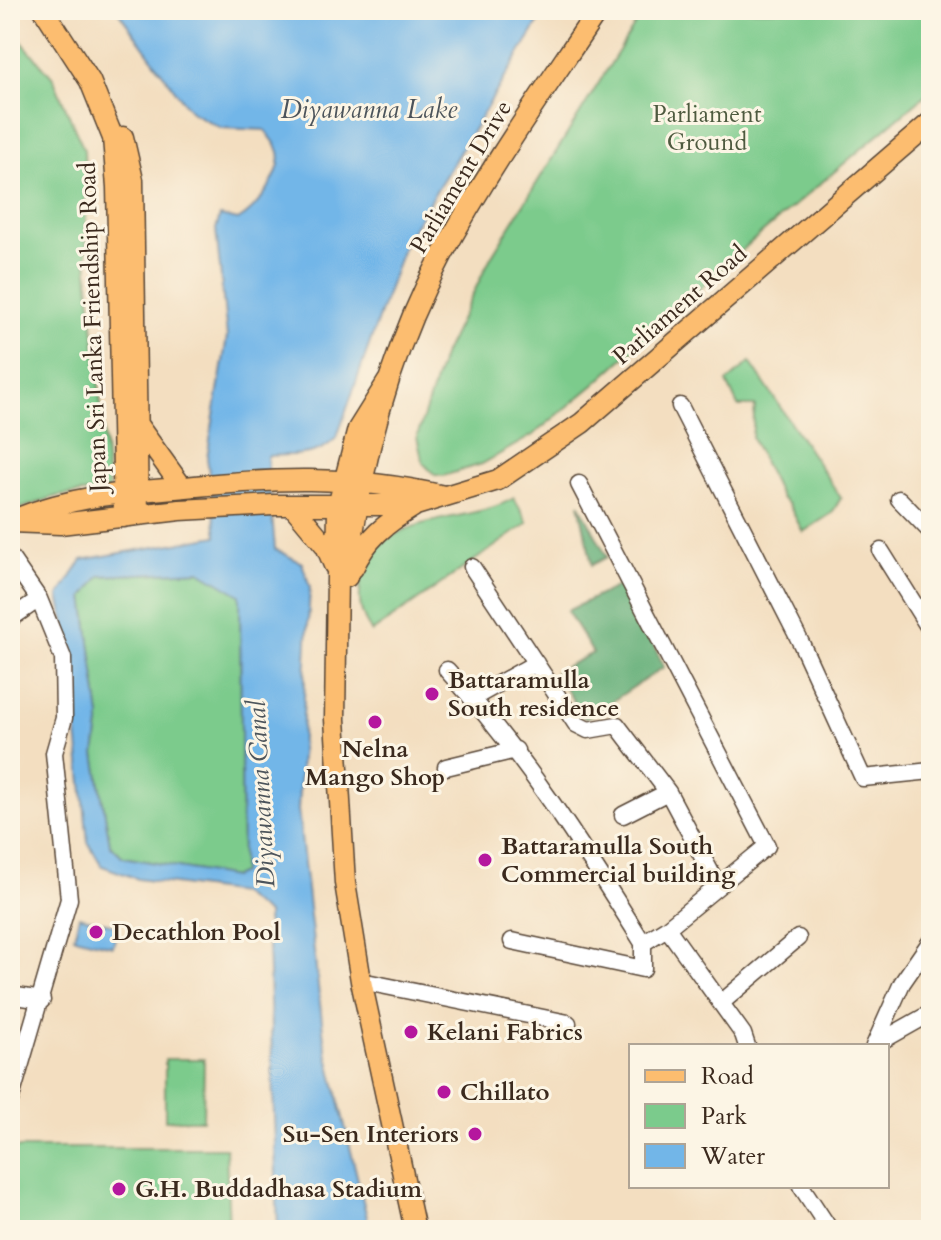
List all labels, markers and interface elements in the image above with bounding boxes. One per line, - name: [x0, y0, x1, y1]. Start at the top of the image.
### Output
- water label: Diyawanna Lake: [281, 92, 458, 127]
- street label: Parliament Drive: [402, 94, 520, 260]
- park label: Parliament Ground: [653, 98, 762, 159]
- street label: Japan Sri Lanka Friendship Road: [71, 161, 115, 496]
- street label: Parliament Road: [606, 237, 754, 373]
- place label: Battaramulla South residence: [448, 664, 619, 725]
- marker: Battaramulla South residence: [423, 685, 441, 703]
- water label: Diyawanna Canal: [239, 699, 283, 889]
- marker: Nelna Mango Shop: [366, 713, 384, 731]
- place label: Nelna Mango Shop: [305, 733, 445, 794]
- place label: Battaramulla South Commercial building: [501, 830, 736, 891]
- marker: Battaramulla South Commercial building: [476, 851, 494, 869]
- place label: Decathlon Pool: [112, 916, 280, 949]
- marker: Decathlon Pool: [87, 923, 105, 941]
- place label: Kelani Fabrics: [427, 1016, 583, 1049]
- marker: Kelani Fabrics: [402, 1023, 420, 1041]
- legend: [629, 1044, 889, 1188]
- text: Road: [701, 1060, 754, 1093]
- place label: Chillato: [460, 1076, 549, 1109]
- marker: Chillato: [435, 1083, 453, 1101]
- text: Park: [701, 1100, 747, 1133]
- place label: Su-Sen Interiors: [283, 1118, 459, 1151]
- marker: Su-Sen Interiors: [466, 1125, 484, 1143]
- text: Water: [700, 1140, 765, 1173]
- place label: G.H. Buddadhasa Stadium: [135, 1173, 423, 1206]
- marker: G.H. Buddadhasa Stadium: [110, 1180, 128, 1198]

